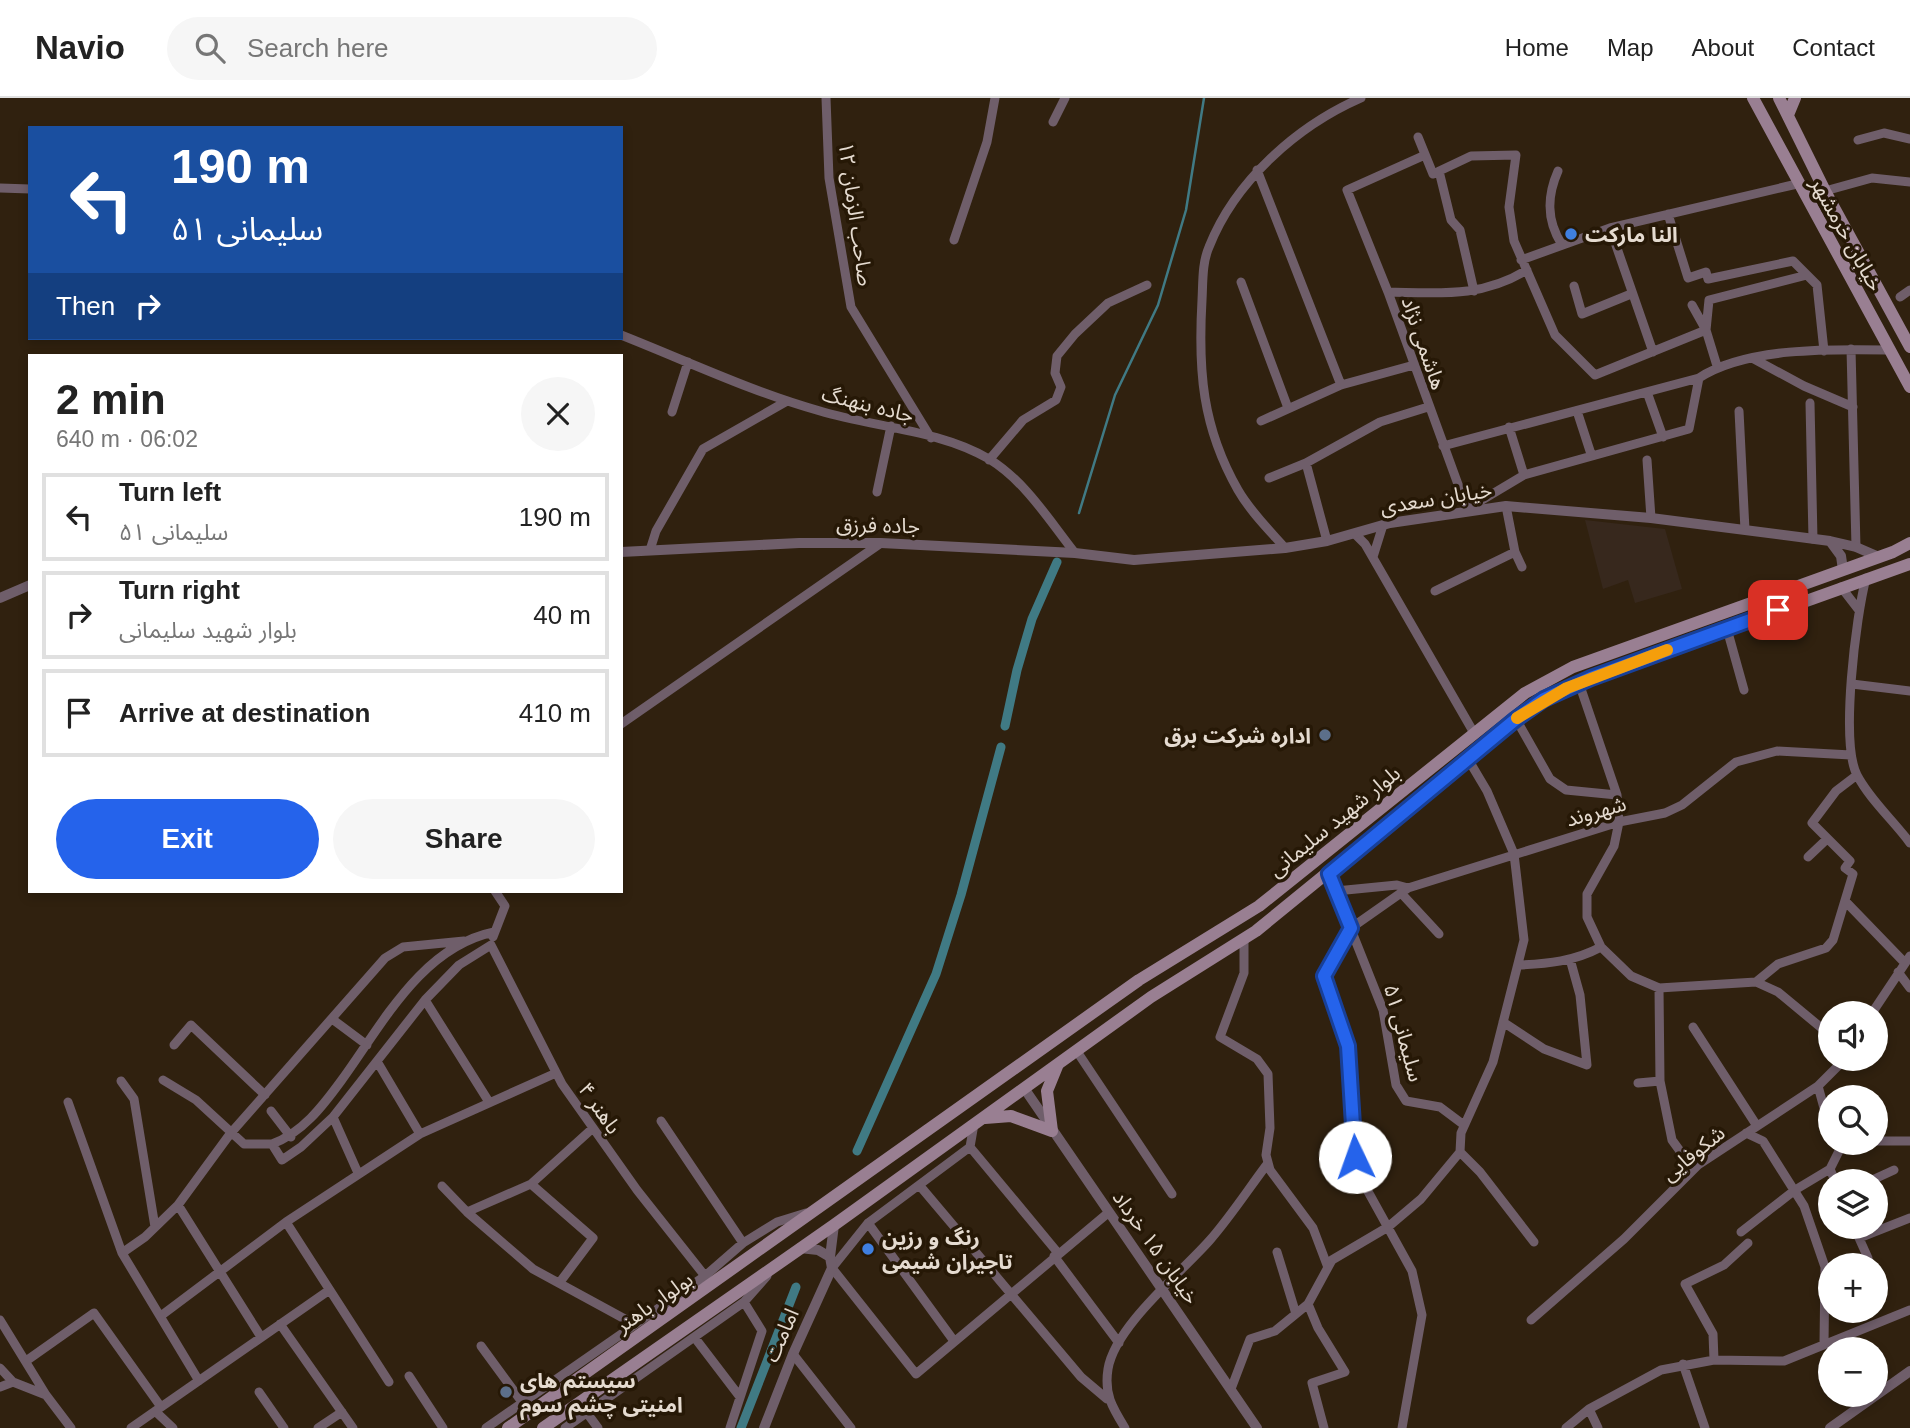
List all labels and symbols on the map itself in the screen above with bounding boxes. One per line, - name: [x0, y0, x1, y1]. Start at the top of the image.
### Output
- street label: صاحب الزمان ۱۲: [833, 140, 878, 288]
- street label: خیابان خرمشهر: [1805, 172, 1888, 295]
- place label: النا مارکت: [1585, 223, 1678, 247]
- marker: النا مارکت: [1563, 226, 1579, 242]
- street label: هاشمی نژاد: [1396, 294, 1451, 393]
- street label: جاده بنهنگ: [819, 381, 916, 428]
- street label: خیابان سعدی: [1378, 478, 1494, 519]
- street label: جاده فرزق: [836, 513, 920, 538]
- pin: [1748, 580, 1808, 640]
- place label: اداره شرکت برق: [1164, 724, 1311, 748]
- marker: اداره شرکت برق: [1317, 727, 1333, 743]
- street label: بلوار شهید سلیمانی: [1264, 761, 1405, 882]
- street label: شهروند: [1563, 791, 1629, 832]
- street label: سلیمانی ۵۱: [1379, 982, 1428, 1084]
- street label: باهنر ۴: [573, 1078, 626, 1139]
- position arrow: [1318, 1120, 1392, 1194]
- street label: شکوفایی: [1657, 1121, 1730, 1186]
- street label: خیابان ۱۵ خرداد: [1108, 1186, 1204, 1309]
- place label: رنگ و رزین تاجیران شیمی: [882, 1226, 1013, 1274]
- marker: رنگ و رزین تاجیران شیمی: [860, 1241, 876, 1257]
- street label: بولوار باهنر: [610, 1267, 698, 1338]
- street label: امامت: [759, 1305, 803, 1365]
- place label: سیستم های امنیتی چشم سوم: [520, 1369, 683, 1421]
- marker: سیستم های امنیتی چشم سوم: [498, 1384, 514, 1400]

